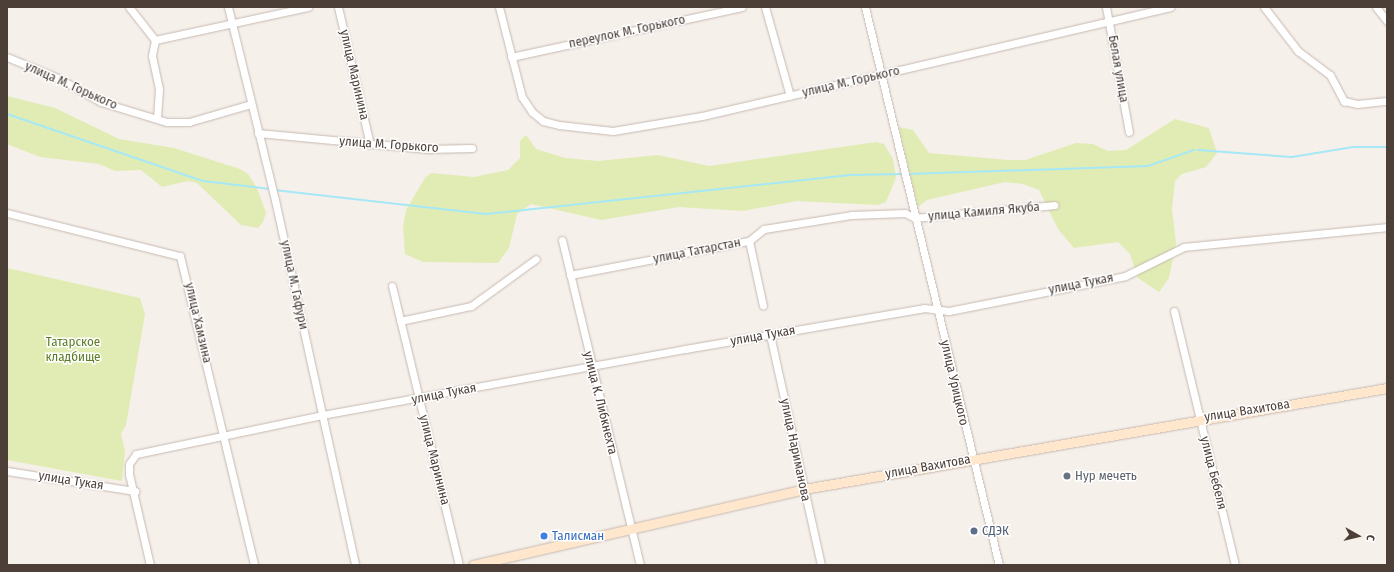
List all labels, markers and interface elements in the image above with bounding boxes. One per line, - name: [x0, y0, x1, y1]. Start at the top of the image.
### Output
- street label: переулок М. Горького: [567, 12, 687, 52]
- street label: улица Маринина: [336, 28, 372, 122]
- street label: Белая улица: [1104, 34, 1132, 104]
- street label: улица М. Горького: [22, 59, 120, 113]
- street label: улица М. Горького: [801, 63, 901, 101]
- street label: улица М. Горького: [339, 134, 439, 156]
- street label: улица Камиля Якуба: [928, 199, 1040, 225]
- street label: улица Татарстан: [652, 235, 742, 267]
- street label: улица М. Гафури: [277, 239, 311, 331]
- street label: улица Тукая: [1047, 270, 1115, 298]
- street label: улица Хамзина: [181, 281, 215, 365]
- street label: улица Тукая: [729, 323, 797, 349]
- park label: Татарское кладбище: [45, 335, 101, 366]
- street label: улица Урицкого: [937, 339, 971, 427]
- street label: улица К. Либкнехта: [580, 350, 620, 456]
- street label: улица Тукая: [410, 380, 478, 408]
- street label: улица Нариманова: [776, 397, 814, 503]
- street label: улица Вахитова: [1203, 397, 1291, 425]
- street label: улица Маринина: [415, 413, 453, 507]
- street label: улица Бебеля: [1196, 435, 1230, 511]
- street label: улица Вахитова: [884, 452, 972, 482]
- street label: улица Тукая: [37, 468, 105, 494]
- place label: Нур мечеть: [1075, 468, 1137, 484]
- marker: Нур мечеть: [1062, 471, 1072, 481]
- north arrow: [1338, 516, 1378, 556]
- place label: СДЭК: [982, 523, 1009, 539]
- marker: СДЭК: [969, 526, 979, 536]
- place label: Талисман: [552, 528, 604, 544]
- marker: Талисман: [539, 531, 549, 541]
- text: С: [1364, 534, 1377, 541]

